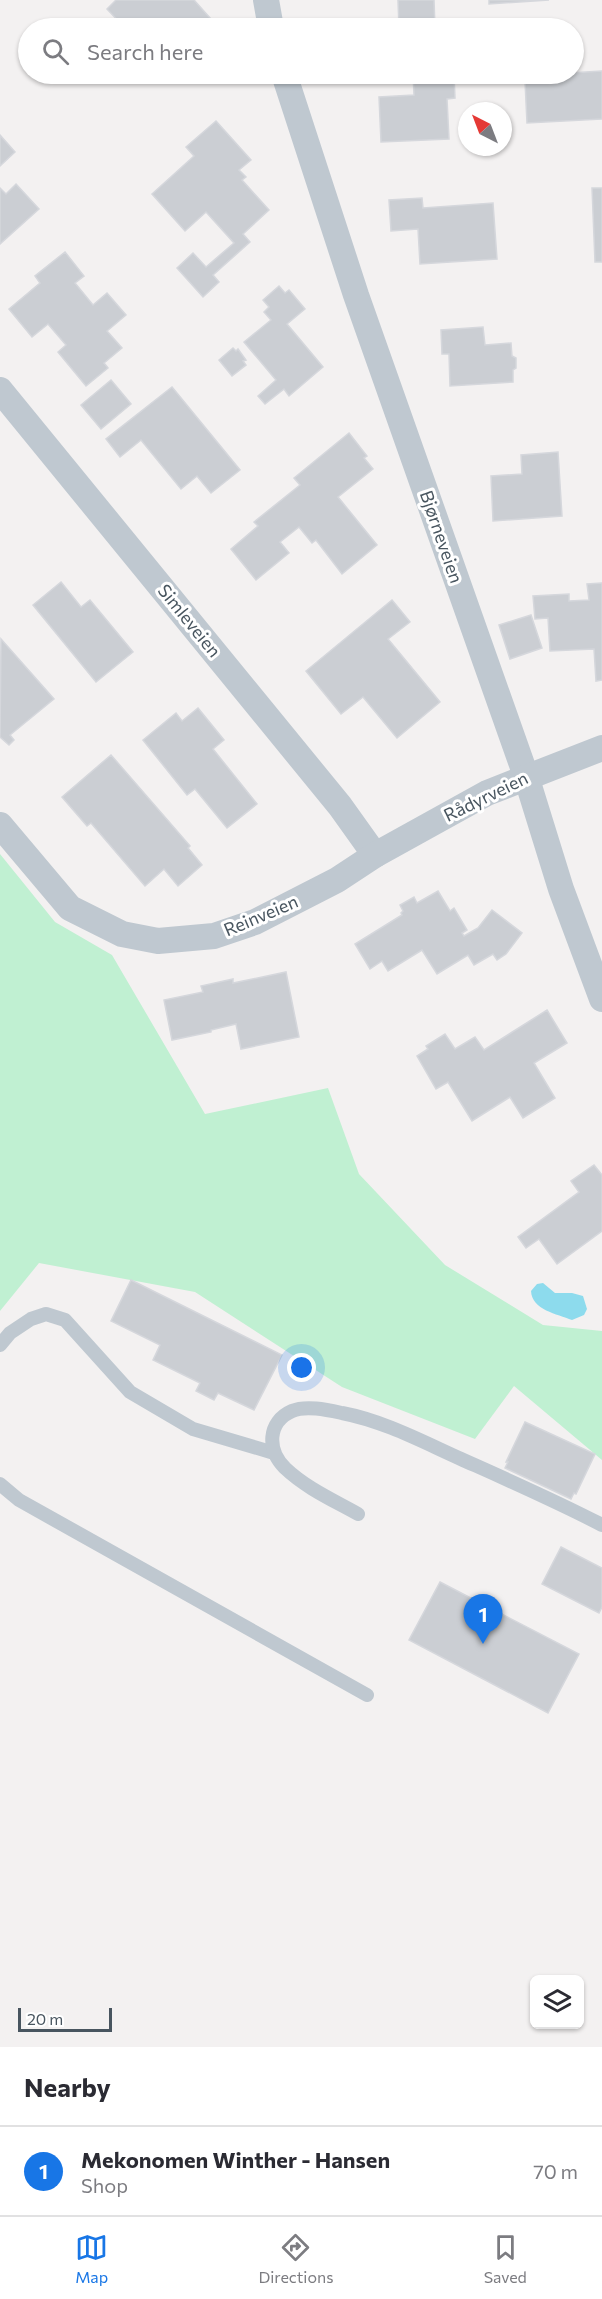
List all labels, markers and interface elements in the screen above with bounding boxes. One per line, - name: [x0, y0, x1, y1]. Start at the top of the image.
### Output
- search box: [18, 18, 584, 84]
- icon: search: [39, 35, 72, 68]
- text: Search here: [87, 38, 203, 65]
- north arrow: [458, 102, 512, 156]
- street label: Bjørneveien: [416, 487, 468, 586]
- street label: Simleveien: [154, 579, 226, 661]
- street label: Rådyrveien: [440, 766, 531, 826]
- street label: Reinveien: [220, 890, 301, 941]
- your location: [287, 1353, 316, 1382]
- pin: 1: [464, 1594, 502, 1644]
- map controls: [530, 1975, 584, 2029]
- button: layers: [530, 1975, 584, 2029]
- scale bar: [18, 2005, 112, 2032]
- text: 20 m: [27, 2009, 63, 2028]
- text: Nearby: [24, 2071, 111, 2102]
- text: Mekonomen Winther - Hansen: [81, 2146, 390, 2173]
- text: 1: [39, 2159, 48, 2183]
- text: 70 m: [533, 2159, 578, 2183]
- text: Shop: [81, 2173, 128, 2197]
- tab: Map: [75, 2231, 108, 2286]
- tab: Directions: [258, 2231, 333, 2286]
- tab: Saved: [484, 2231, 527, 2286]

